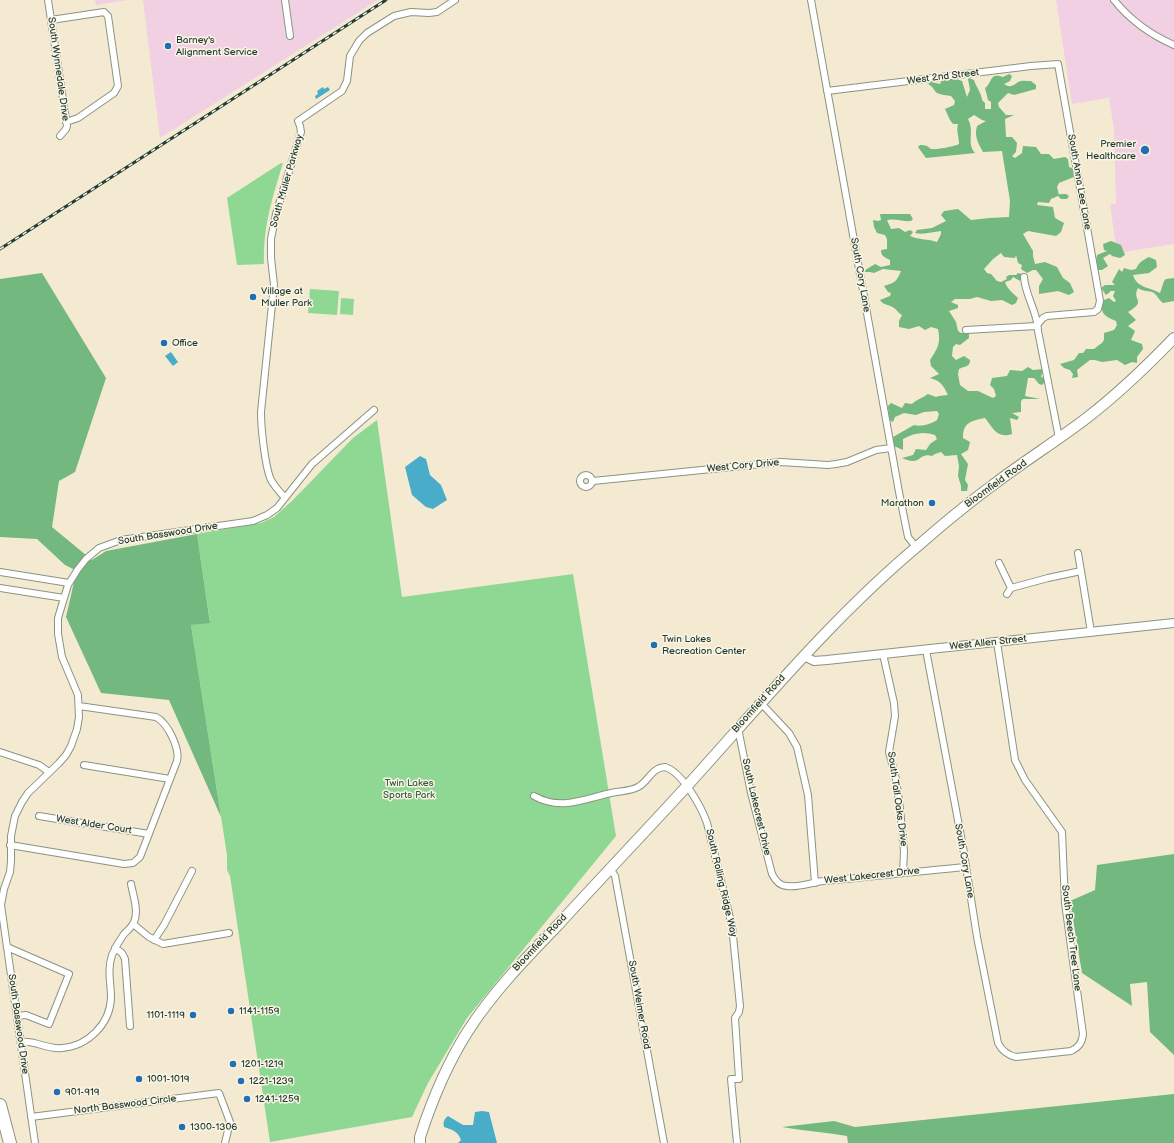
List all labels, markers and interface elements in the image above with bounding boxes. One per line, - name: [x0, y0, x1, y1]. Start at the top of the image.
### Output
- street label: South Wynnedale Drive: [45, 16, 71, 122]
- place label: Barney's Alignment Service: [176, 34, 258, 58]
- marker: Barney's Alignment Service: [163, 41, 173, 51]
- street label: West 2nd Street: [906, 67, 980, 87]
- street label: South Muller Parkway: [268, 133, 306, 229]
- street label: South Anna Lee Lane: [1065, 133, 1093, 231]
- place label: Premier Healthcare: [1086, 138, 1136, 162]
- marker: Premier Healthcare: [1139, 144, 1151, 156]
- street label: South Cory Lane: [848, 237, 872, 313]
- place label: Village at Muller Park: [261, 285, 312, 308]
- marker: Village at Muller Park: [248, 292, 258, 302]
- place label: Office: [172, 337, 198, 349]
- marker: Office: [159, 338, 169, 348]
- street label: West Cory Drive: [706, 457, 780, 475]
- street label: Bloomfield Road: [962, 457, 1030, 511]
- place label: Marathon: [881, 497, 924, 509]
- marker: Marathon: [927, 498, 937, 508]
- street label: South Basswood Drive: [117, 520, 219, 548]
- place label: Twin Lakes Recreation Center: [662, 633, 746, 656]
- street label: West Allen Street: [949, 633, 1027, 653]
- marker: Twin Lakes Recreation Center: [649, 640, 659, 650]
- street label: Bloomfield Road: [730, 672, 788, 736]
- street label: South Tall Oaks Drive: [884, 751, 910, 847]
- street label: South Lakecrest Drive: [739, 757, 773, 857]
- park label: Twin Lakes Sports Park: [383, 777, 435, 800]
- street label: West Alder Court: [55, 813, 133, 837]
- street label: South Cory Lane: [952, 823, 976, 899]
- street label: South Rolling Ridge Way: [703, 828, 739, 938]
- street label: West Lakecrest Drive: [824, 865, 920, 887]
- street label: South Beech Tree Lane: [1059, 884, 1083, 992]
- street label: Bloomfield Road: [510, 912, 570, 974]
- street label: South Weimer Road: [625, 960, 653, 1050]
- street label: South Basswood Drive: [5, 973, 31, 1075]
- place label: 1141-1159: [239, 1005, 280, 1017]
- marker: 1141-1159: [226, 1006, 236, 1016]
- place label: 1101-1119: [146, 1009, 185, 1021]
- marker: 1101-1119: [188, 1010, 198, 1020]
- place label: 1201-1219: [241, 1058, 283, 1070]
- marker: 1201-1219: [228, 1059, 238, 1069]
- place label: 1001-1019: [147, 1073, 190, 1085]
- marker: 1001-1019: [134, 1074, 144, 1084]
- place label: 1221-1239: [249, 1075, 294, 1087]
- marker: 1221-1239: [236, 1076, 246, 1086]
- place label: 901-919: [65, 1086, 100, 1098]
- marker: 901-919: [52, 1087, 62, 1097]
- street label: North Basswood Circle: [73, 1093, 177, 1117]
- place label: 1241-1259: [255, 1093, 300, 1105]
- marker: 1241-1259: [242, 1094, 252, 1104]
- place label: 1300-1306: [190, 1121, 237, 1133]
- marker: 1300-1306: [177, 1122, 187, 1132]

